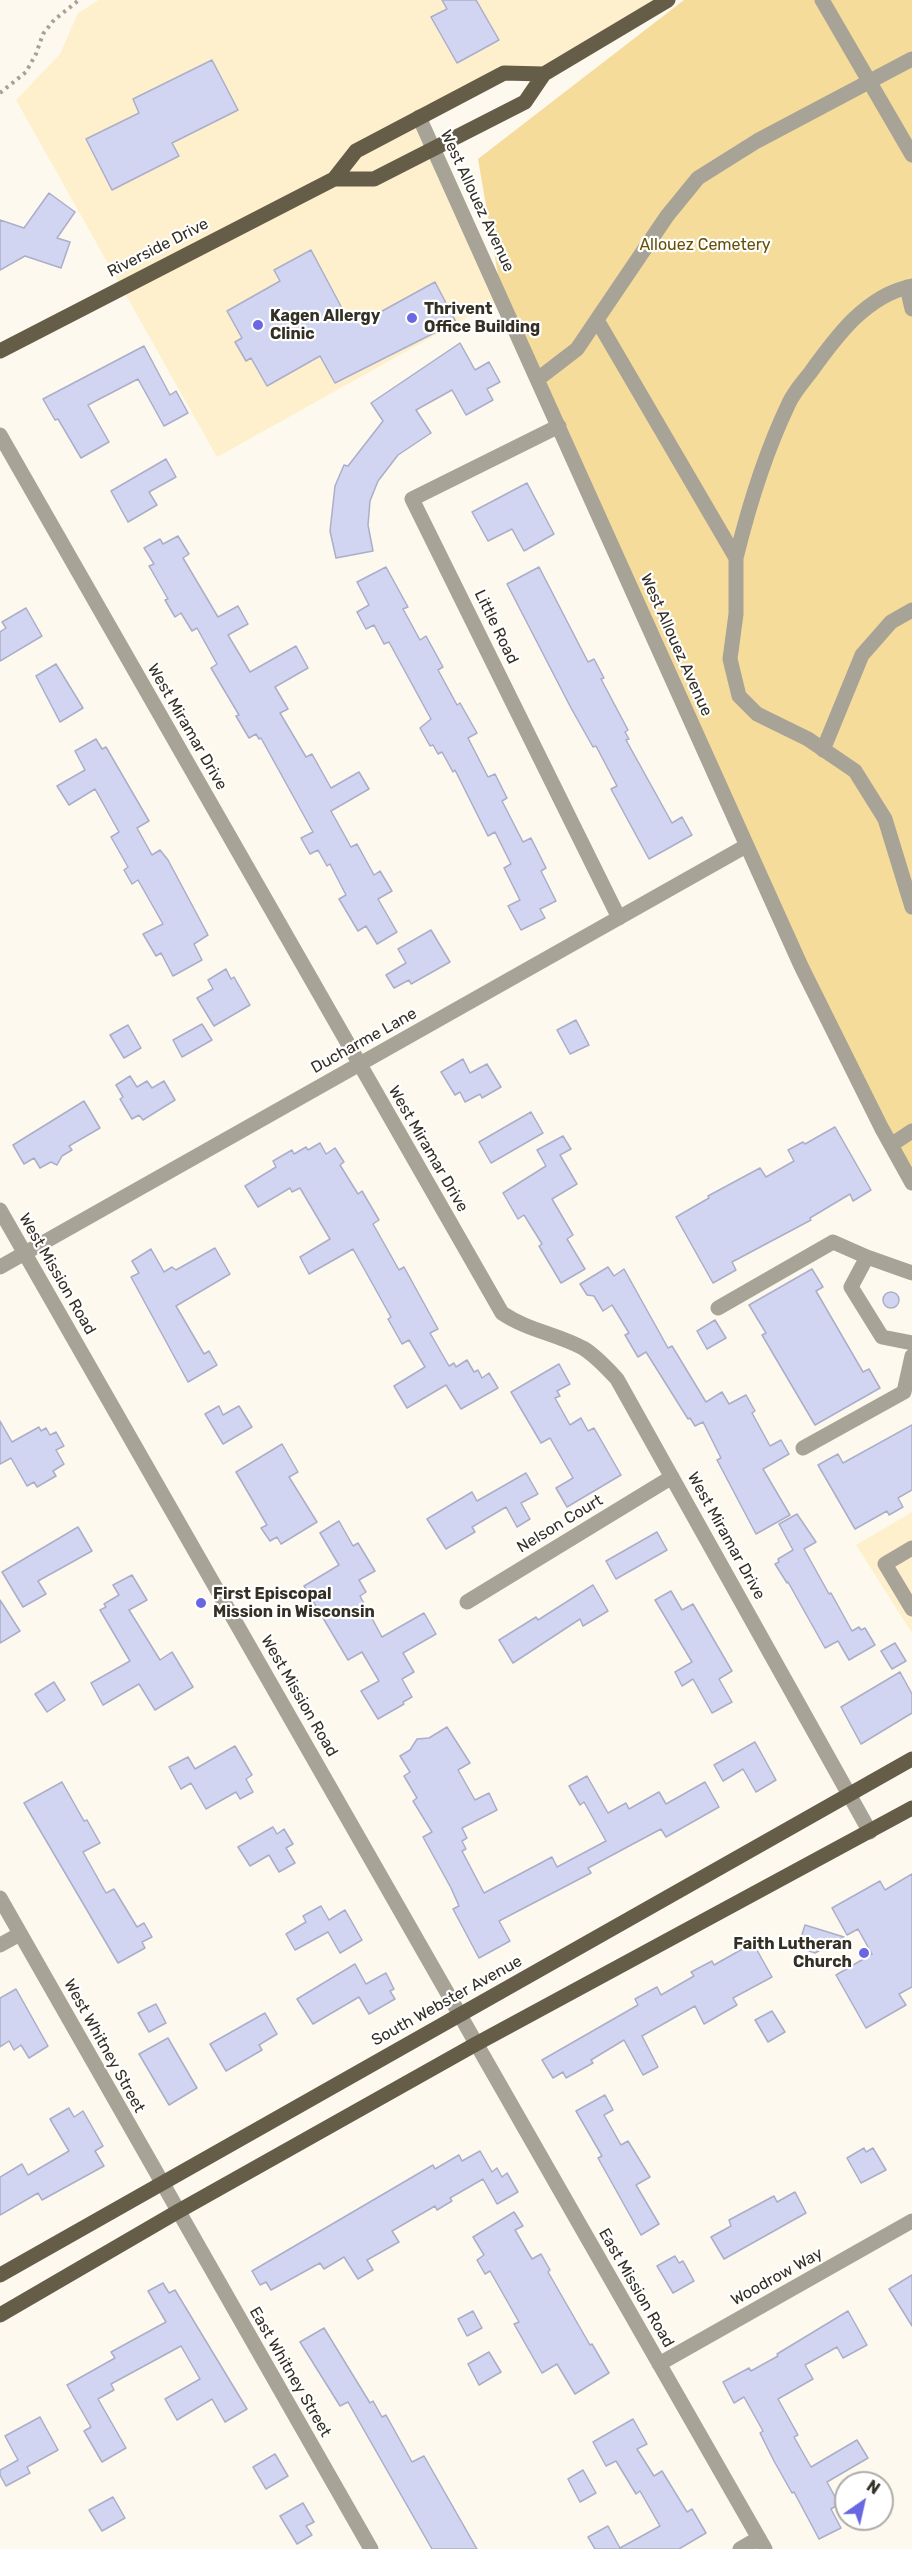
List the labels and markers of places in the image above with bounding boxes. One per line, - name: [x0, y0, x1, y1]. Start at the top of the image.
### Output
- place label: Thrivent Office Building: [424, 299, 540, 337]
- place label: Kagen Allergy Clinic: [270, 306, 380, 344]
- marker: Thrivent Office Building: [405, 311, 419, 325]
- marker: Kagen Allergy Clinic: [251, 318, 265, 332]
- place label: First Episcopal Mission in Wisconsin: [213, 1584, 375, 1622]
- marker: First Episcopal Mission in Wisconsin: [194, 1596, 208, 1610]
- place label: Faith Lutheran Church: [733, 1934, 852, 1972]
- marker: Faith Lutheran Church: [857, 1946, 871, 1960]

